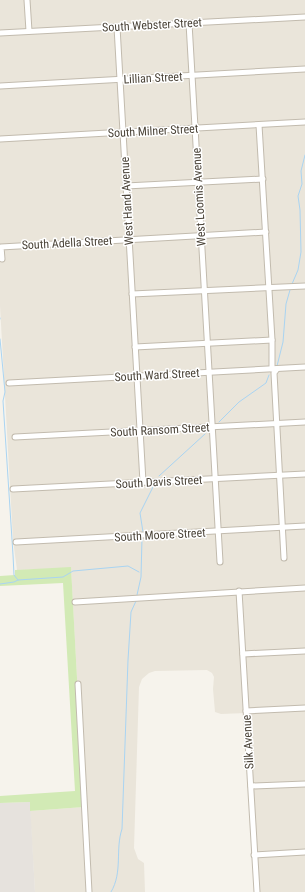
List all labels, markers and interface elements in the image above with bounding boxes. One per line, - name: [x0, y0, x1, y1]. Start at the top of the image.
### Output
- street label: South Webster Street: [102, 15, 203, 35]
- street label: Lillian Street: [123, 69, 183, 87]
- street label: South Milner Street: [107, 122, 199, 140]
- street label: West Loomis Avenue: [189, 147, 209, 247]
- street label: West Hand Avenue: [118, 156, 136, 246]
- street label: South Adella Street: [21, 234, 113, 252]
- street label: South Ward Street: [114, 366, 200, 384]
- street label: South Ransom Street: [110, 420, 210, 440]
- street label: South Davis Street: [115, 473, 203, 491]
- street label: South Moore Street: [114, 526, 206, 544]
- street label: Silk Avenue: [240, 714, 256, 770]

